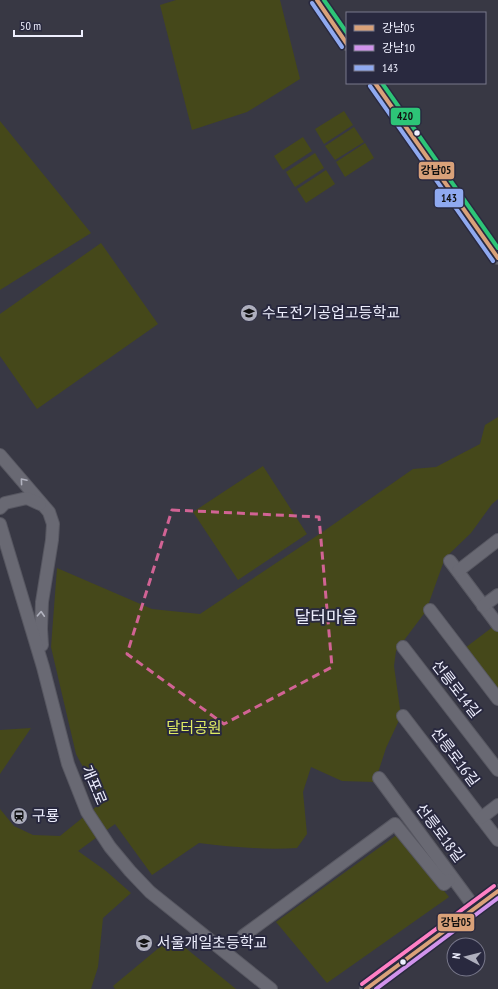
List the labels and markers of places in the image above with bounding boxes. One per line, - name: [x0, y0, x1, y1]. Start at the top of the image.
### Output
- unlabelled marker: [412, 128, 422, 138]
- school or university icon: 수도전기공업고등학교: [239, 303, 259, 323]
- place label: 수도전기공업고등학교: [262, 303, 400, 322]
- station icon: 구룡: [9, 806, 29, 826]
- place label: 구룡: [32, 806, 60, 825]
- school or university icon: 서울개일초등학교: [134, 933, 154, 953]
- place label: 서울개일초등학교: [157, 933, 267, 952]
- unlabelled marker: [398, 957, 408, 967]

